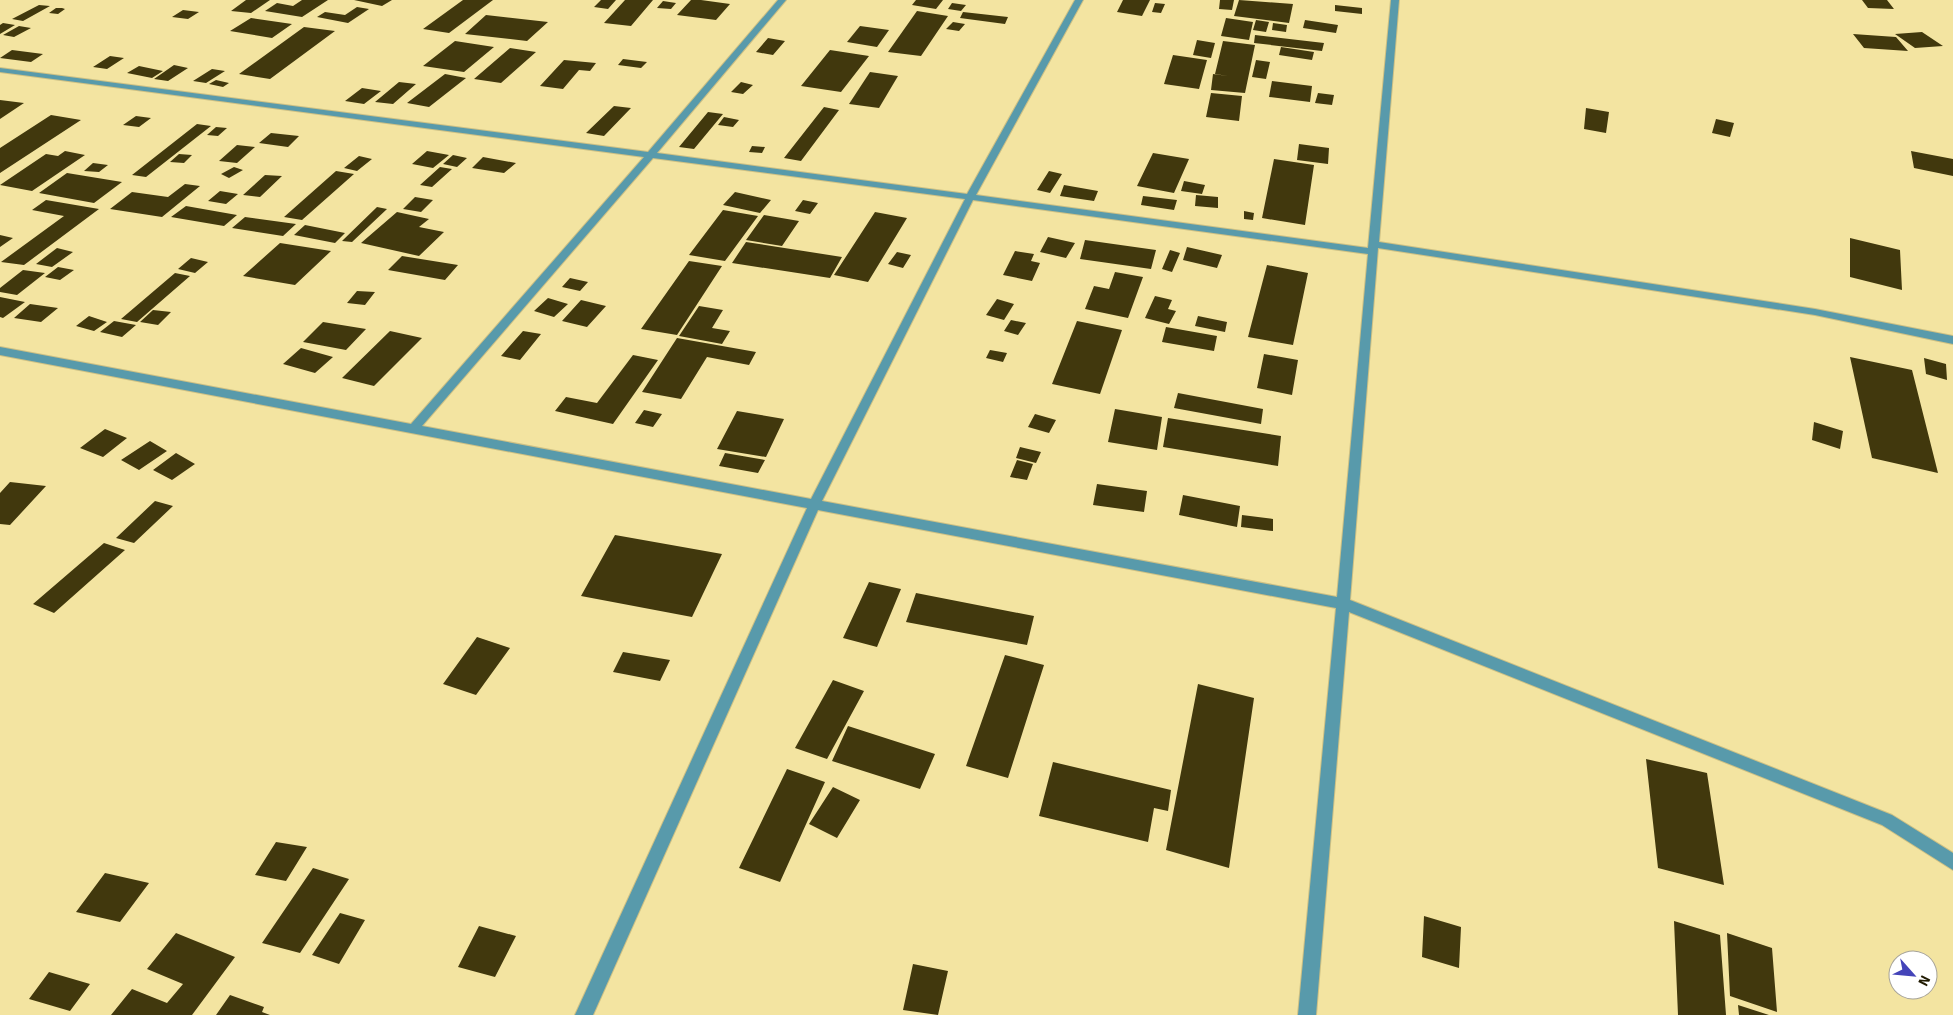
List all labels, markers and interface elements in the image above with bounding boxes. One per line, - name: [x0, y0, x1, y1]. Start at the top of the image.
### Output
- north arrow: [1888, 950, 1938, 1000]
- text: N: [1914, 972, 1934, 989]

